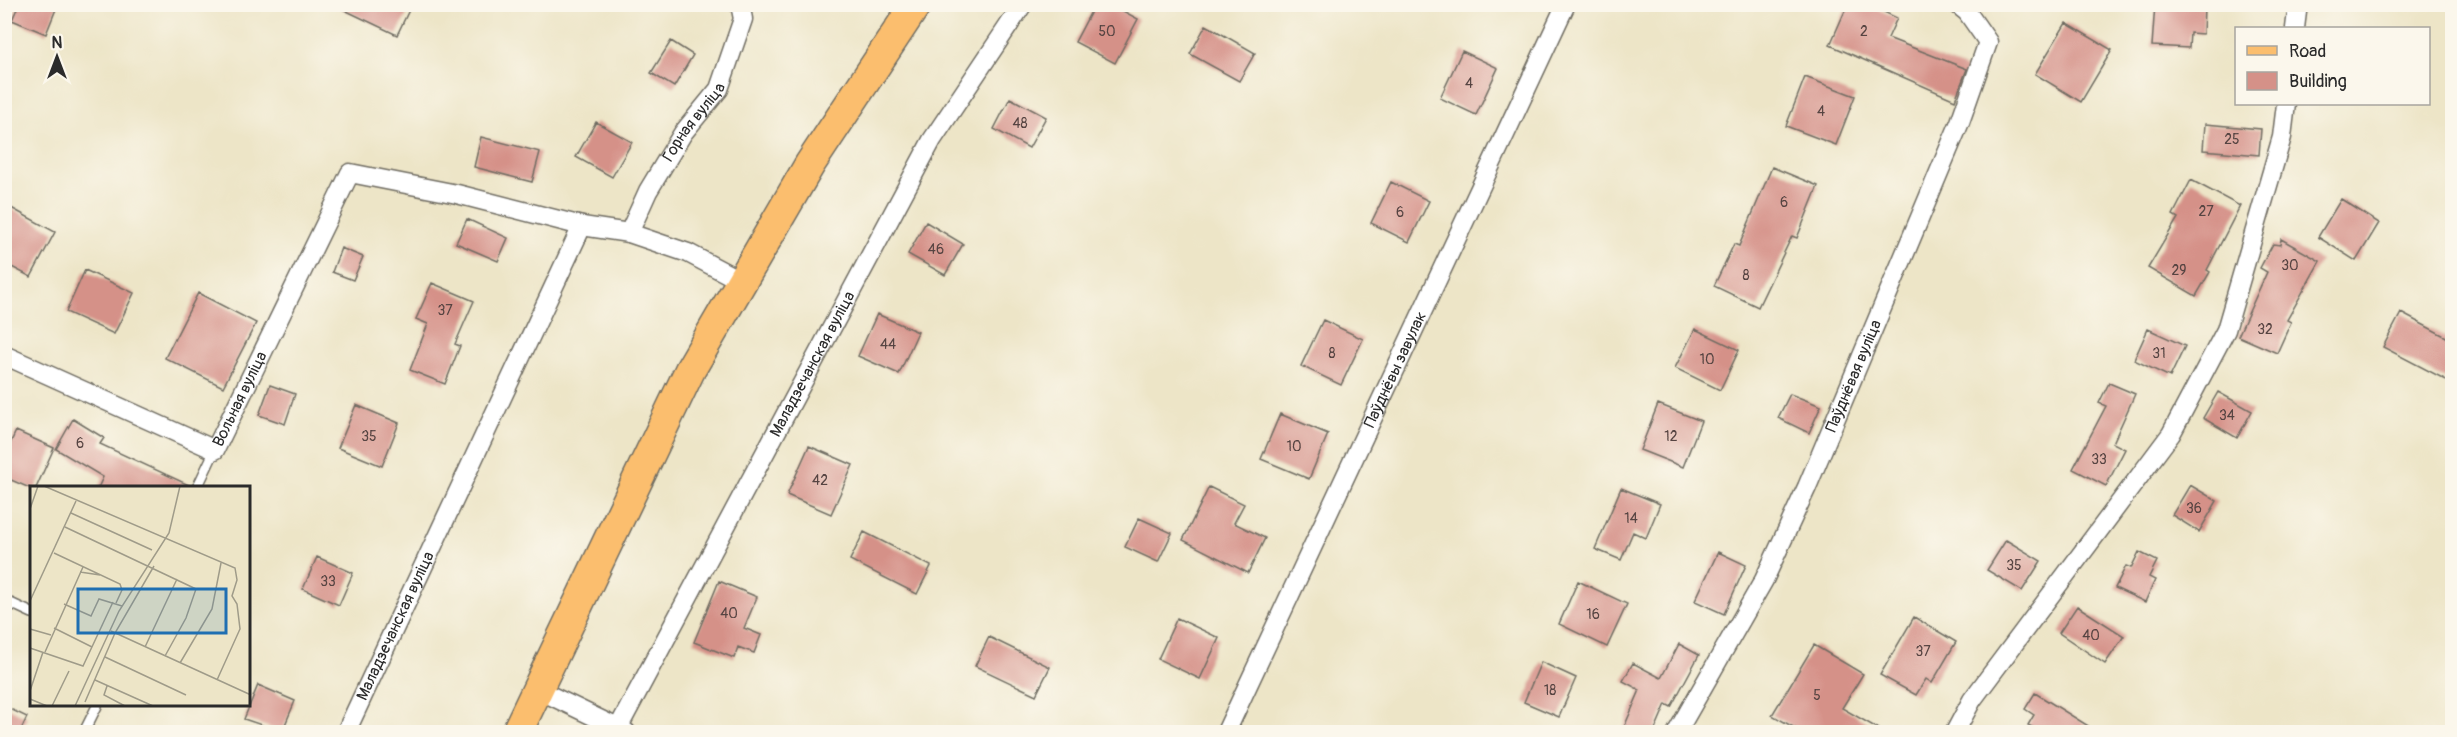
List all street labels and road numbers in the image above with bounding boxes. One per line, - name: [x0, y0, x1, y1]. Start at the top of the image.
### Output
- street label: Горная вуліца: [658, 81, 730, 165]
- street label: Маладзечанская вуліца: [765, 288, 859, 440]
- street label: Паўднёвы завулак: [1360, 308, 1431, 431]
- street label: Паўднёвая вуліца: [1821, 317, 1886, 435]
- street label: Вольная вуліца: [208, 348, 271, 450]
- street label: Маладзечанская вуліца: [352, 548, 439, 704]

